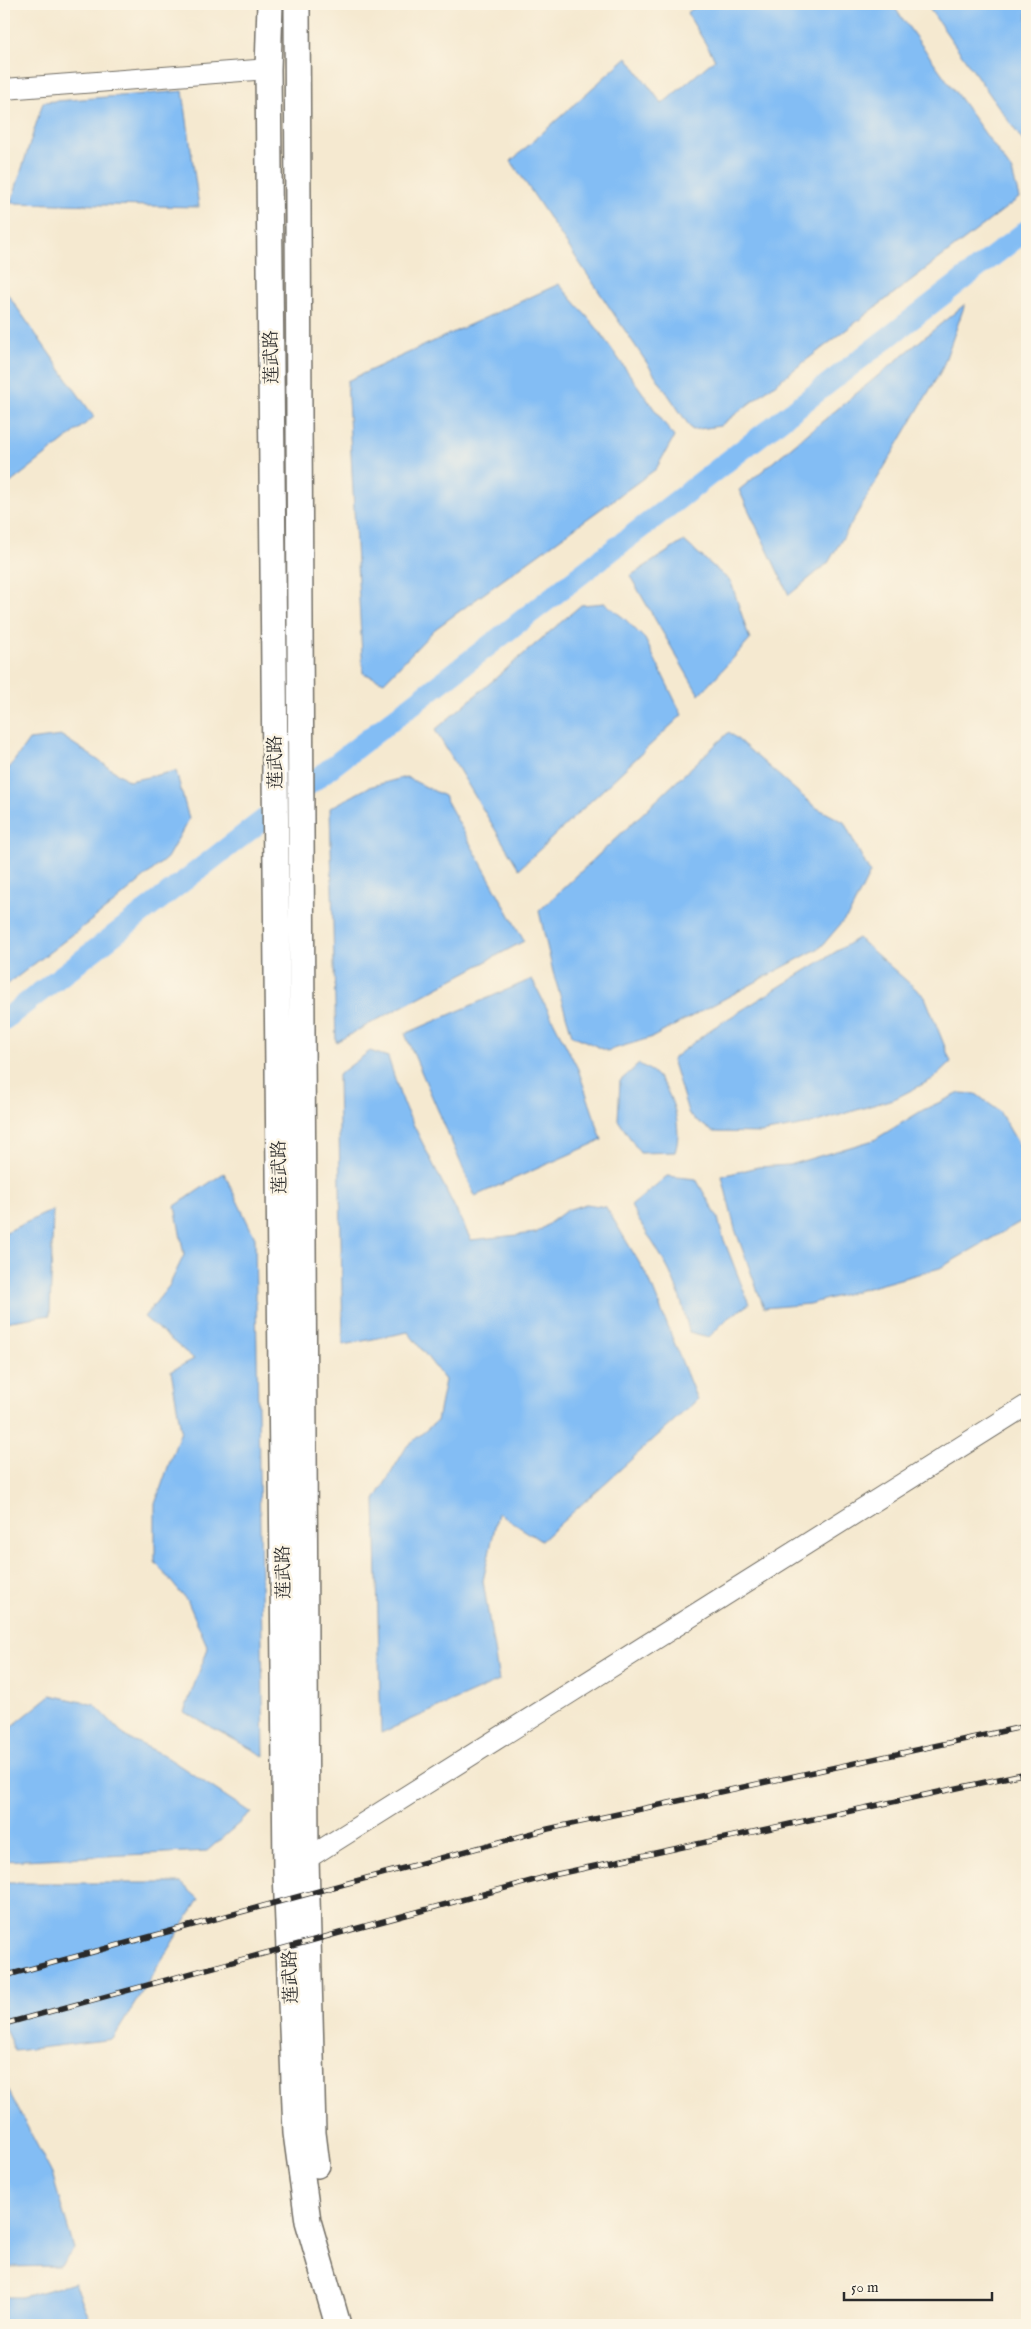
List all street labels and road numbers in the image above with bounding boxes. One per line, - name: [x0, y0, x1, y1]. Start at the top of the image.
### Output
- street label: 莲武路: [261, 330, 284, 384]
- street label: 莲武路: [265, 735, 288, 789]
- street label: 莲武路: [269, 1140, 292, 1194]
- street label: 莲武路: [273, 1545, 296, 1599]
- street label: 莲武路: [279, 1950, 304, 2004]

